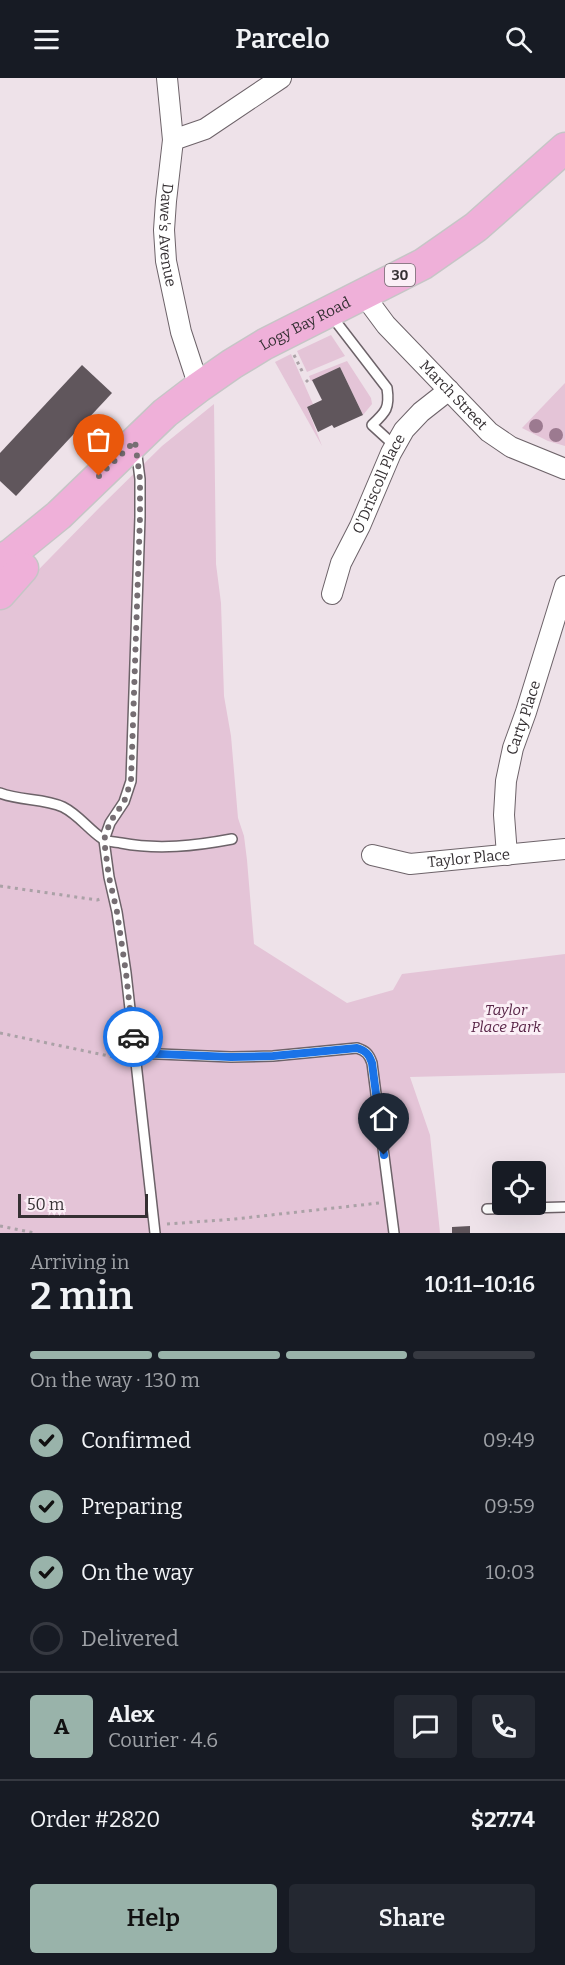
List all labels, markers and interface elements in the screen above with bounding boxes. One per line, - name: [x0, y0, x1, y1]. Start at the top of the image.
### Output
- icon: menu: [30, 23, 63, 56]
- text: Parcelo: [235, 23, 330, 55]
- icon: search: [502, 23, 535, 56]
- street label: Dawe's Avenue: [155, 182, 180, 288]
- road number: 30: [385, 264, 415, 286]
- street label: Logy Bay Road: [256, 293, 354, 354]
- street label: March Street: [416, 357, 492, 434]
- pin: [73, 414, 124, 476]
- icon: bag: [82, 423, 115, 456]
- street label: O'Driscoll Place: [349, 431, 409, 537]
- street label: Carty Place: [503, 678, 544, 756]
- street label: Taylor Place: [427, 845, 511, 871]
- park label: Taylor Place Park: [471, 1001, 542, 1036]
- courier: [103, 1007, 163, 1067]
- icon: car: [117, 1021, 150, 1054]
- pin: [358, 1093, 409, 1155]
- icon: home: [367, 1102, 400, 1135]
- map controls: [492, 1161, 546, 1215]
- button: locate: [492, 1161, 546, 1215]
- scale bar: [18, 1191, 148, 1218]
- text: 50 m: [27, 1195, 64, 1214]
- text: Arriving in: [30, 1250, 129, 1274]
- text: 10:11–10:16: [425, 1271, 535, 1298]
- text: 2 min: [30, 1273, 133, 1319]
- text: On the way · 130 m: [30, 1368, 200, 1392]
- icon: check: [30, 1424, 63, 1457]
- text: Confirmed: [81, 1427, 191, 1454]
- text: 09:49: [483, 1428, 535, 1452]
- icon: check: [30, 1490, 63, 1523]
- text: Preparing: [81, 1493, 183, 1520]
- text: 09:59: [484, 1494, 535, 1518]
- icon: check: [30, 1556, 63, 1589]
- text: On the way: [81, 1559, 193, 1586]
- text: 10:03: [486, 1560, 535, 1584]
- text: Delivered: [81, 1625, 179, 1652]
- button: chat: [394, 1695, 457, 1758]
- button: phone: [472, 1695, 535, 1758]
- text: Alex: [108, 1701, 154, 1728]
- text: A: [54, 1713, 69, 1740]
- text: Courier · 4.6: [108, 1728, 218, 1752]
- text: Order #2820: [30, 1806, 160, 1833]
- text: $27.74: [471, 1806, 535, 1833]
- button: Help: [30, 1884, 277, 1953]
- button: Share: [289, 1884, 535, 1953]

